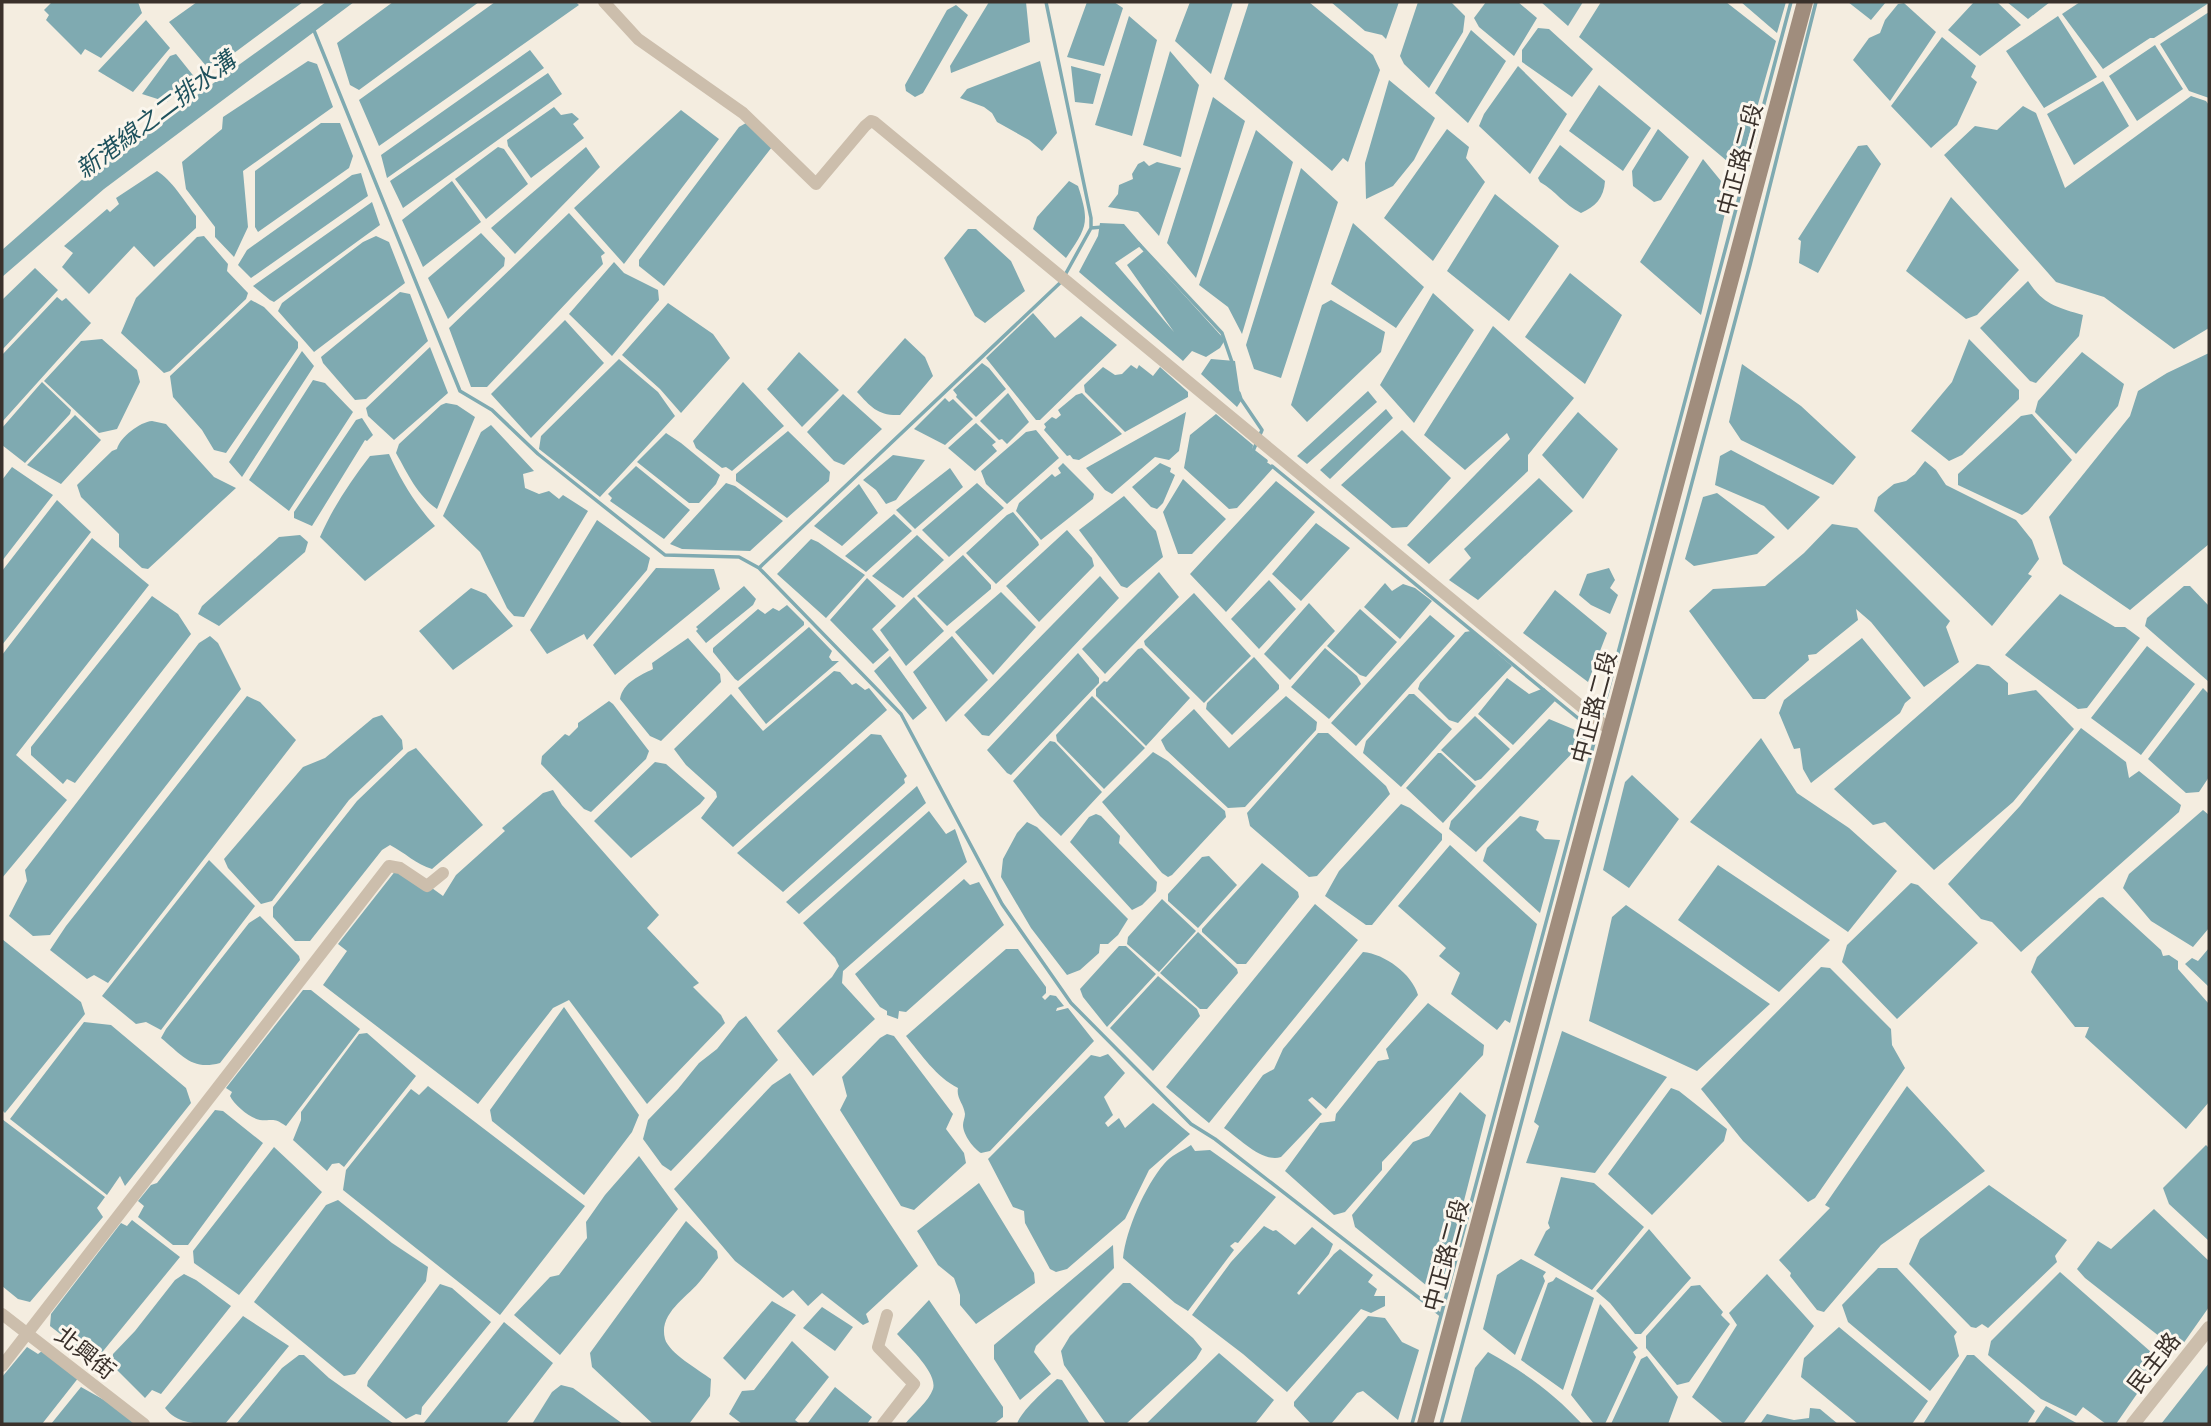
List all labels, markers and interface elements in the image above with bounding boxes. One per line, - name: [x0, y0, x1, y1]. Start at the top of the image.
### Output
- water label: 新港線之二排水溝: [68, 41, 244, 185]
- street label: 中正路二段: [1709, 99, 1769, 219]
- street label: 中正路二段: [1563, 647, 1623, 767]
- street label: 中正路二段: [1415, 1195, 1475, 1315]
- street label: 北興街: [49, 1318, 123, 1386]
- street label: 民主路: [2119, 1325, 2187, 1399]

